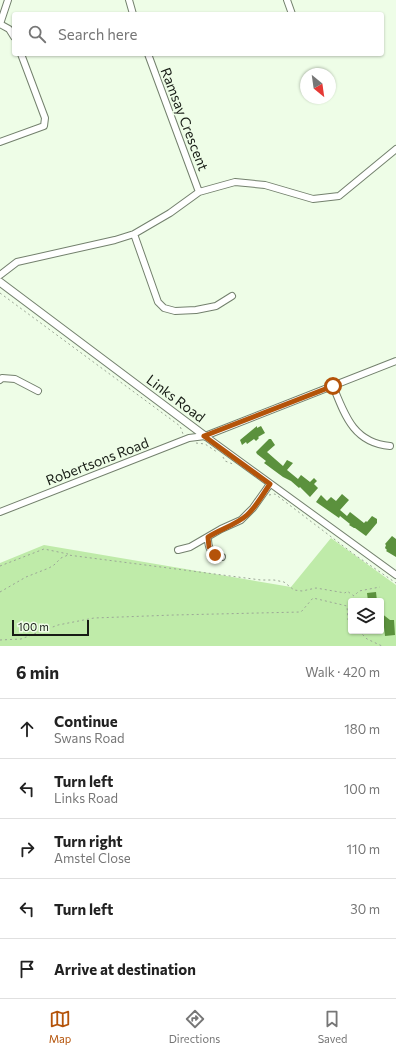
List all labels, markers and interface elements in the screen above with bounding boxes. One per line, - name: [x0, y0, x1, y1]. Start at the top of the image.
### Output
- search box: [12, 12, 384, 56]
- icon: search: [26, 23, 48, 45]
- text: Search here: [58, 25, 137, 43]
- street label: Ramsay Crescent: [158, 65, 213, 173]
- north arrow: [300, 68, 336, 104]
- street label: Links Road: [143, 370, 209, 426]
- route start: [324, 377, 342, 395]
- street label: Robertsons Road: [43, 434, 151, 488]
- route end: [206, 546, 224, 564]
- map controls: [348, 598, 384, 634]
- button: layers: [348, 598, 384, 634]
- scale bar: [12, 618, 89, 637]
- text: 100 m: [18, 620, 49, 633]
- text: 6 min: [16, 662, 59, 683]
- text: Walk · 420 m: [305, 664, 380, 680]
- text: Continue: [54, 712, 118, 730]
- icon: ahead: [16, 718, 38, 740]
- text: 180 m: [344, 721, 380, 737]
- text: Swans Road: [54, 730, 125, 746]
- text: Turn left: [54, 772, 113, 790]
- icon: left: [16, 778, 38, 800]
- text: 100 m: [344, 781, 380, 797]
- text: Links Road: [54, 790, 118, 806]
- text: Turn right: [54, 832, 123, 850]
- icon: right: [16, 838, 38, 860]
- text: 110 m: [347, 841, 380, 857]
- text: Amstel Close: [54, 850, 131, 866]
- icon: left: [16, 898, 38, 920]
- text: Turn left: [54, 900, 113, 918]
- text: 30 m: [350, 901, 380, 917]
- icon: arrive: [16, 958, 38, 980]
- text: Arrive at destination: [54, 960, 196, 978]
- tab: Map: [49, 1008, 71, 1045]
- tab: Directions: [169, 1008, 220, 1045]
- tab: Saved: [318, 1008, 347, 1045]

